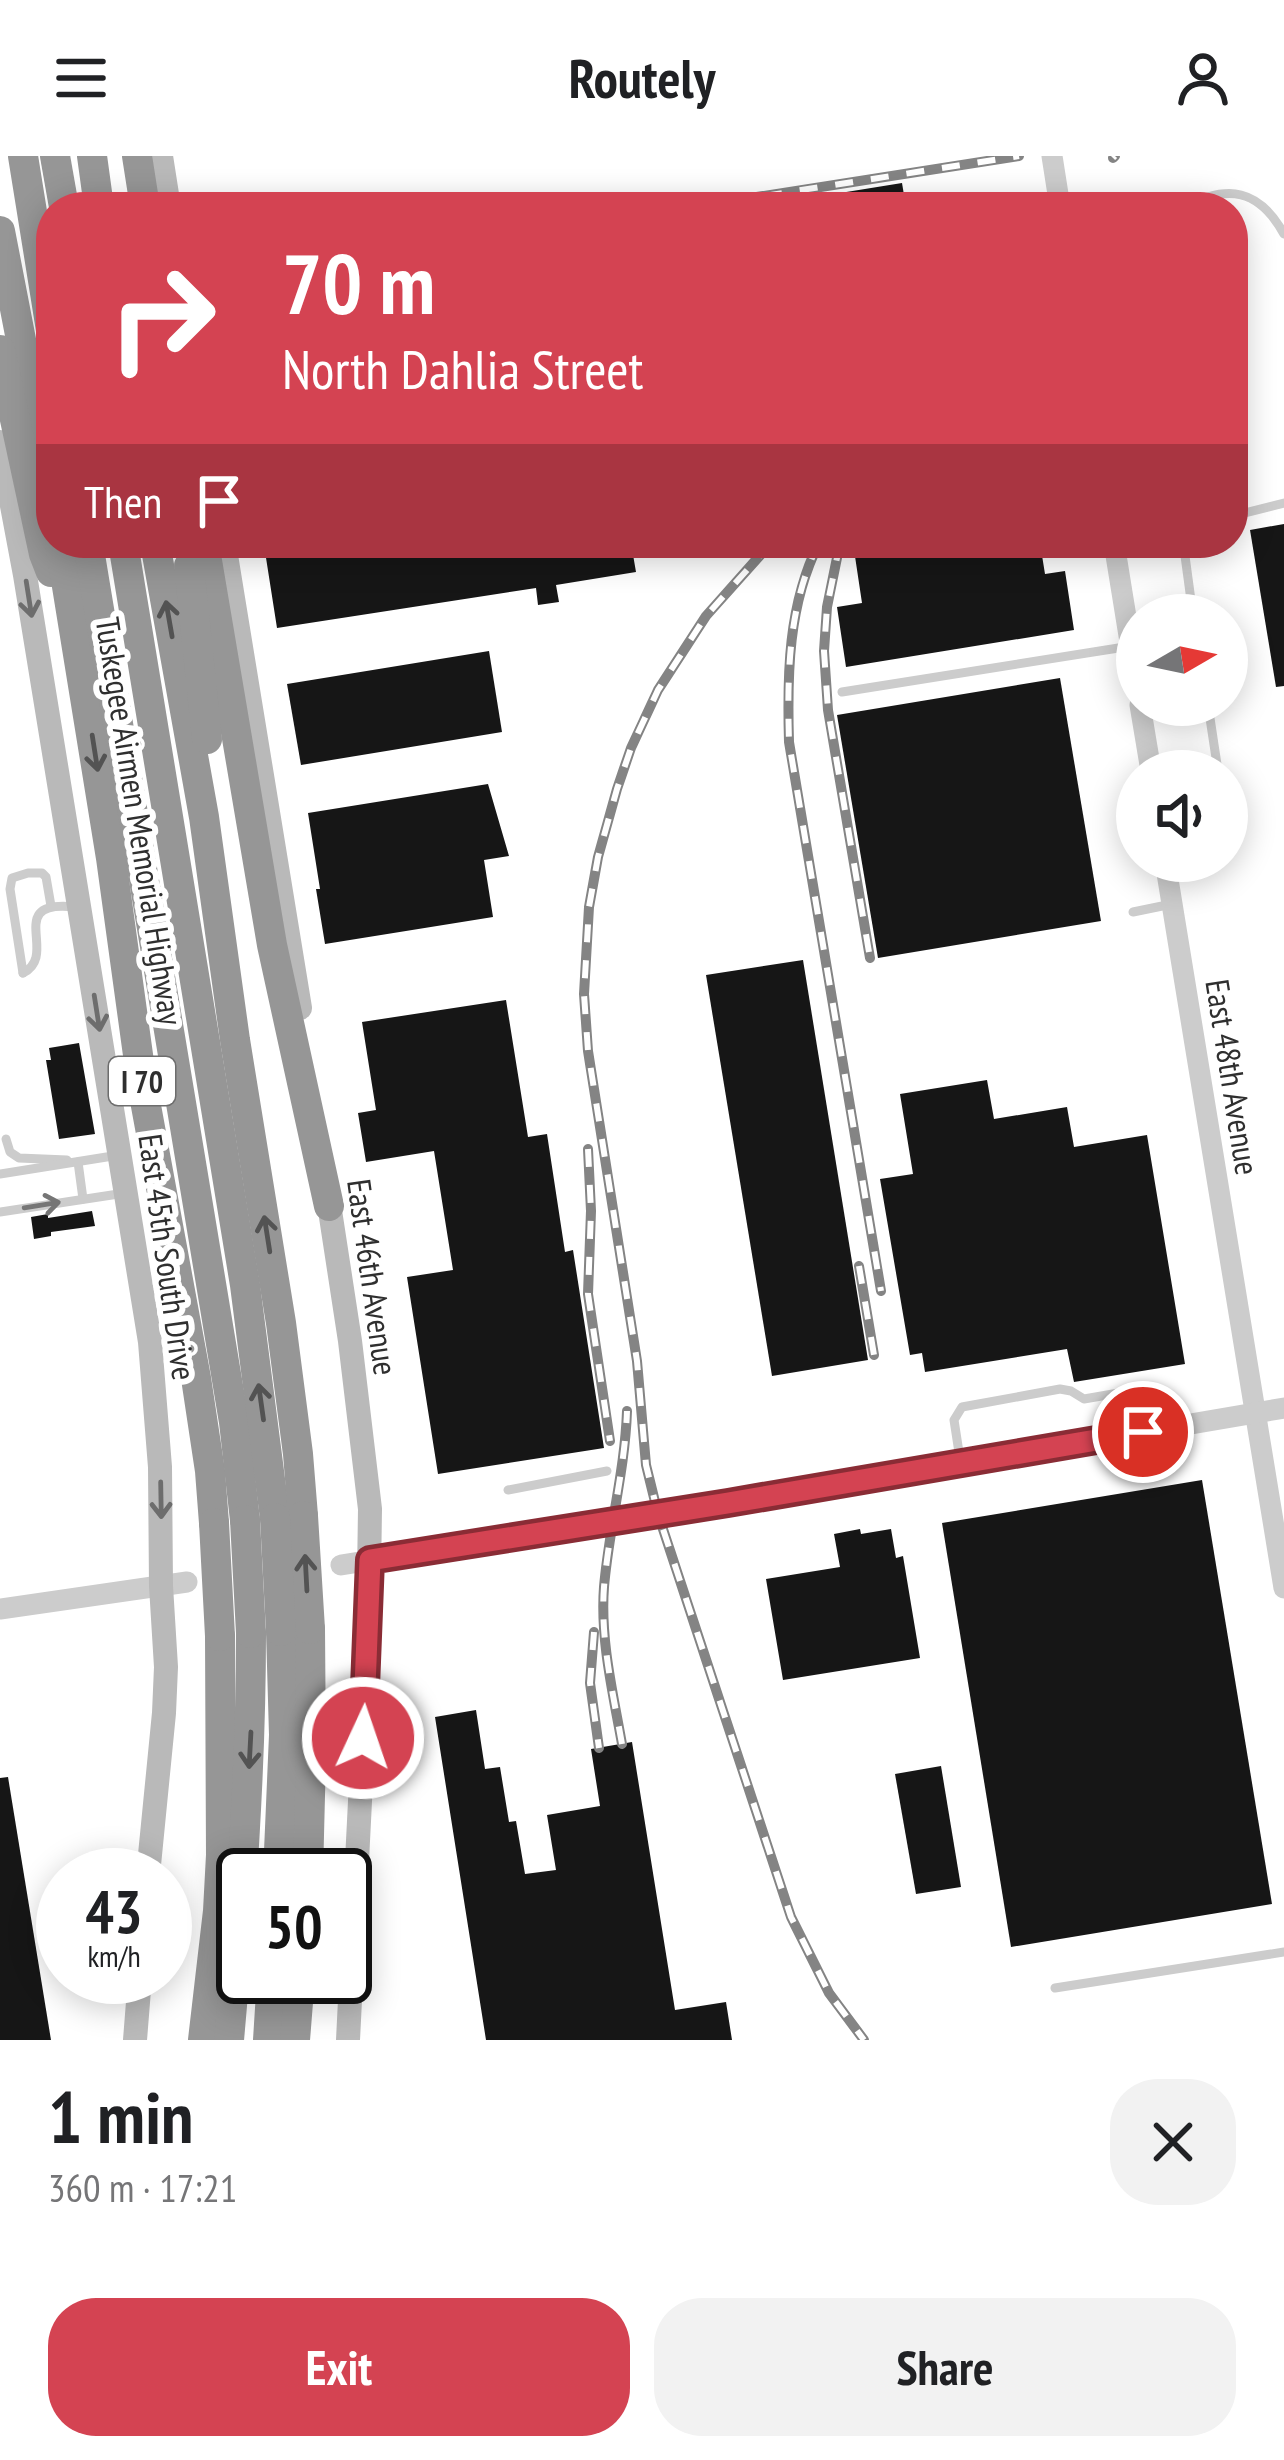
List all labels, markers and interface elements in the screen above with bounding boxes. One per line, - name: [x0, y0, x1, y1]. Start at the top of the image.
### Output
- text: Routely: [569, 43, 715, 113]
- icon: menu: [48, 45, 114, 111]
- icon: person: [1170, 45, 1236, 111]
- text: 70 m: [282, 228, 435, 337]
- icon: right: [84, 240, 240, 396]
- text: North Dahlia Street: [282, 334, 643, 404]
- icon: arrive: [186, 468, 252, 534]
- text: Then: [84, 472, 162, 530]
- one-way arrow: [18, 578, 41, 617]
- north arrow: [1116, 594, 1248, 726]
- map controls: [1116, 594, 1248, 882]
- one-way arrow: [156, 601, 179, 640]
- street label: Tuskegee Airmen Memorial Highway: [87, 614, 194, 1029]
- one-way arrow: [84, 733, 107, 772]
- button: sound: [1116, 750, 1248, 882]
- street label: East 48th Avenue: [1196, 976, 1270, 1178]
- one-way arrow: [86, 993, 109, 1032]
- road number: I 70: [109, 1057, 175, 1105]
- street label: East 45th South Drive: [129, 1131, 207, 1383]
- street label: East 46th Avenue: [338, 1176, 408, 1378]
- one-way arrow: [21, 1193, 60, 1216]
- one-way arrow: [255, 1215, 278, 1254]
- pin: [1092, 1381, 1194, 1483]
- one-way arrow: [249, 1383, 272, 1422]
- icon: arrive: [1110, 1399, 1176, 1465]
- one-way arrow: [150, 1480, 172, 1519]
- one-way arrow: [295, 1554, 318, 1593]
- position arrow: [300, 1675, 426, 1801]
- one-way arrow: [238, 1730, 261, 1769]
- speed limit sign: 50: [216, 1848, 372, 2004]
- text: 43: [85, 1872, 143, 1950]
- text: km/h: [87, 1936, 141, 1975]
- text: 1 min: [48, 2070, 193, 2163]
- button: close: [1110, 2079, 1236, 2205]
- text: 360 m · 17:21: [48, 2162, 237, 2213]
- button: Exit: [48, 2298, 630, 2436]
- button: Share: [654, 2298, 1236, 2436]

